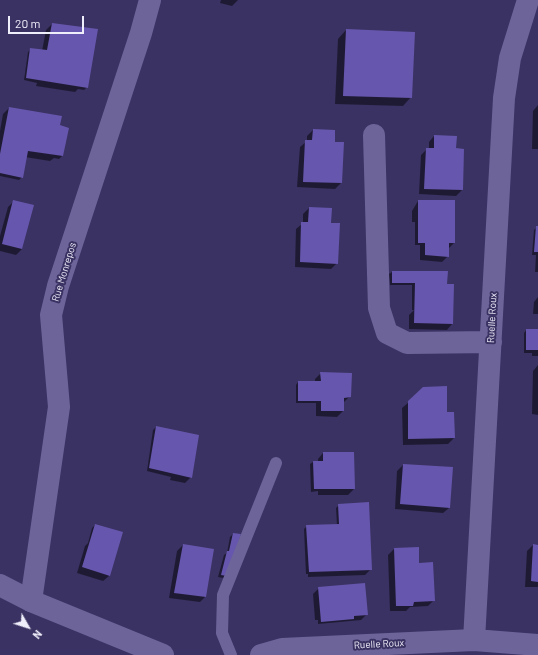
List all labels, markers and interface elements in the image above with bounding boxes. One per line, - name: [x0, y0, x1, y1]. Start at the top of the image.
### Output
- scale bar: [10, 8, 86, 34]
- text: 20 m: [15, 16, 41, 30]
- street label: Rue Monrepos: [49, 241, 79, 303]
- street label: Ruelle Roux: [485, 293, 499, 343]
- north arrow: [8, 607, 48, 647]
- text: N: [30, 628, 45, 642]
- street label: Ruelle Roux: [354, 637, 404, 651]

